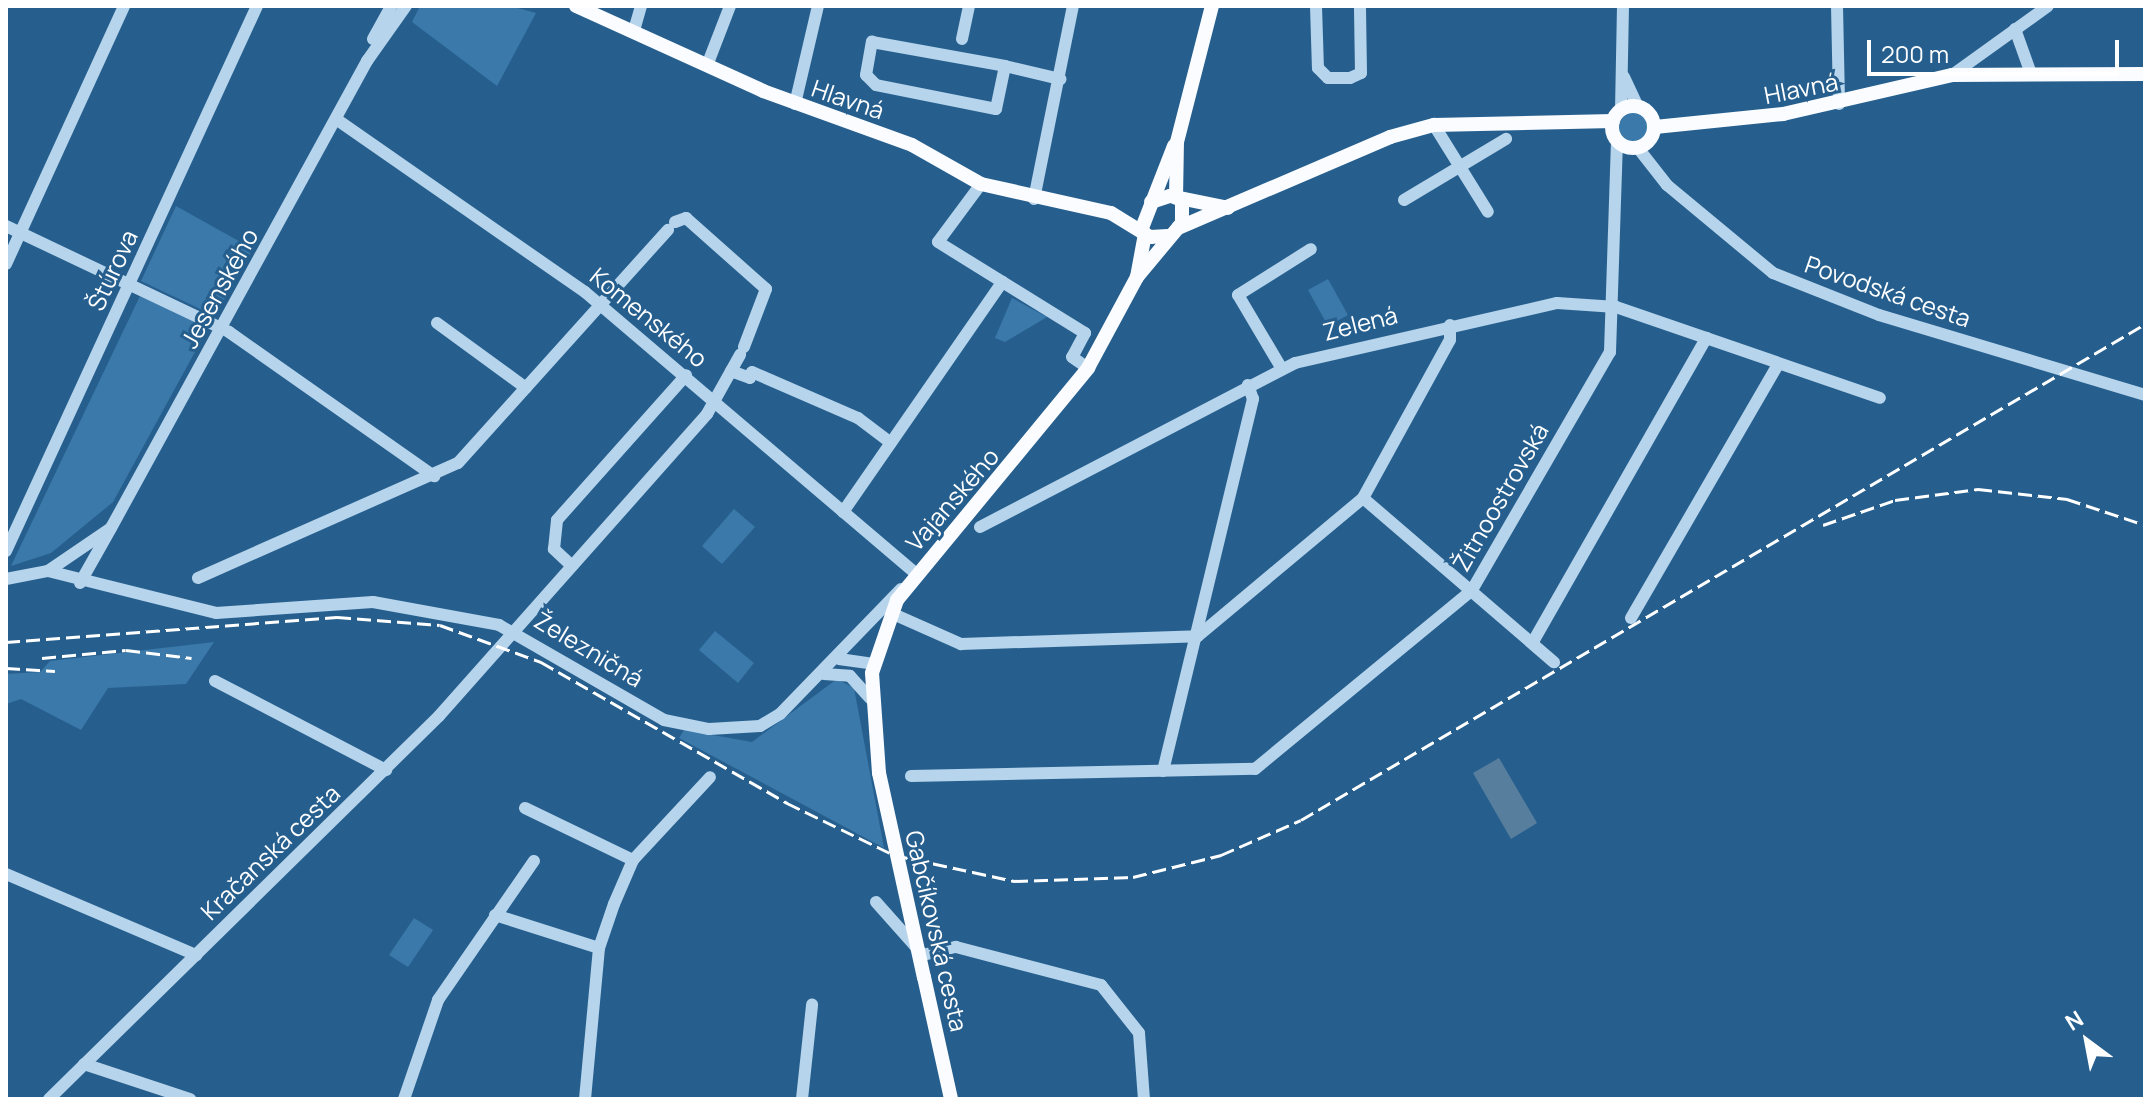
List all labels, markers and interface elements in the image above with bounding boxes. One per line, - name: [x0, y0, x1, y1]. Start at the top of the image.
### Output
- scale bar: [1871, 24, 2123, 74]
- text: 200 m: [1881, 37, 1949, 70]
- street label: Hlavná: [1762, 67, 1840, 109]
- street label: Hlavná: [808, 73, 888, 125]
- street label: Jesenského: [174, 223, 264, 353]
- street label: Štúrova: [81, 225, 143, 315]
- street label: Povodská cesta: [1801, 249, 1975, 333]
- street label: Komenského: [585, 261, 713, 373]
- street label: Zelená: [1320, 300, 1400, 346]
- street label: Žitnoostrovská: [1446, 418, 1554, 576]
- street label: Vajanského: [900, 442, 1004, 556]
- street label: Železničná: [529, 605, 649, 693]
- street label: Kračanská cesta: [195, 779, 345, 925]
- street label: Gabčíkovská cesta: [900, 828, 974, 1034]
- north arrow: [2047, 1001, 2127, 1081]
- text: N: [2060, 1004, 2089, 1038]

